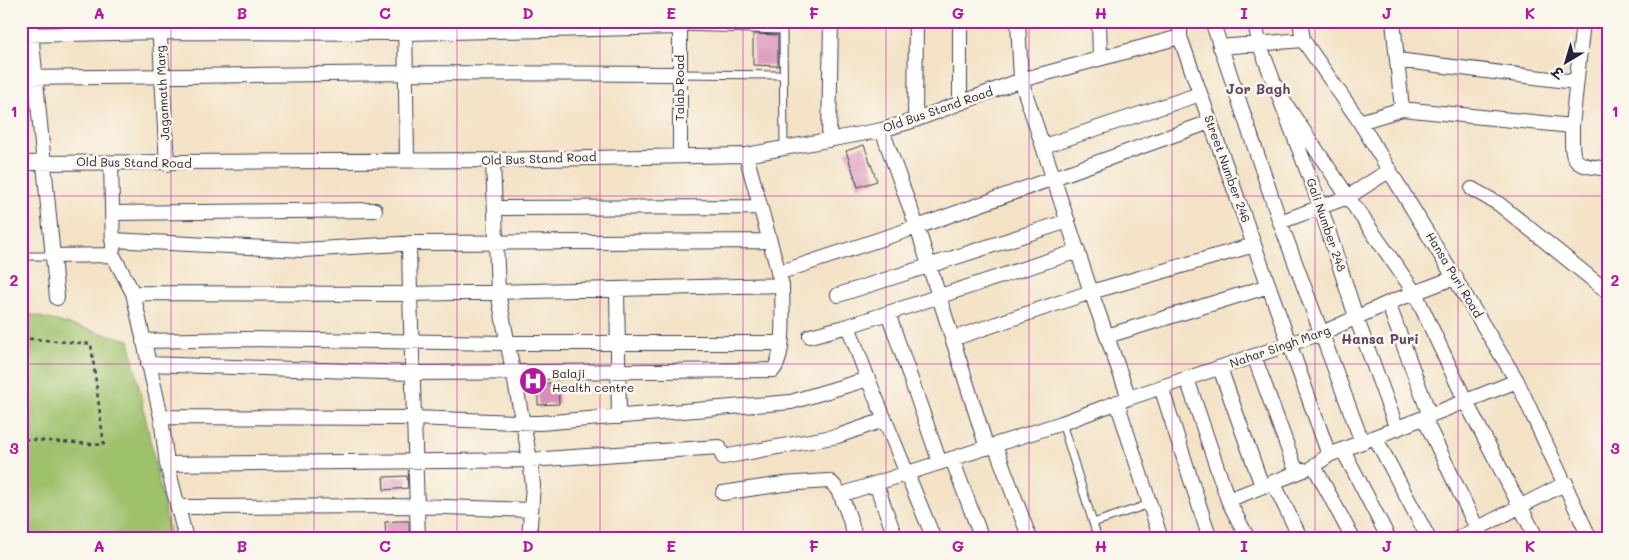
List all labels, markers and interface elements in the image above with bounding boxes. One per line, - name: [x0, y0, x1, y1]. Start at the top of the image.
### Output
- text: A: [93, 2, 105, 23]
- text: B: [237, 2, 247, 23]
- text: C: [379, 2, 391, 23]
- text: D: [522, 2, 534, 23]
- text: E: [666, 2, 676, 23]
- text: F: [809, 2, 819, 23]
- text: G: [952, 2, 964, 23]
- text: H: [1095, 2, 1107, 23]
- text: I: [1240, 2, 1248, 23]
- text: J: [1382, 2, 1392, 23]
- text: K: [1525, 2, 1535, 23]
- north arrow: [1542, 38, 1592, 88]
- street label: Jagannath Marg: [152, 45, 172, 141]
- street label: Talab Road: [671, 55, 687, 121]
- text: उ: [1547, 61, 1569, 84]
- district label: Jor Bagh: [1226, 79, 1290, 98]
- street label: Old Bus Stand Road: [881, 83, 995, 135]
- text: 1: [10, 100, 18, 121]
- text: 1: [1611, 100, 1619, 121]
- street label: Street Number 246: [1201, 113, 1255, 224]
- street label: Old Bus Stand Road: [481, 148, 597, 168]
- street label: Old Bus Stand Road: [76, 153, 192, 171]
- street label: Gali Number 248: [1303, 176, 1350, 274]
- street label: Hansa Puri Road: [1423, 229, 1487, 321]
- text: 2: [10, 269, 19, 290]
- text: 2: [1611, 269, 1620, 290]
- street label: Nahar Singh Marg: [1227, 321, 1332, 371]
- district label: Hansa Puri: [1341, 329, 1419, 348]
- place label: Balaji Health centre: [552, 365, 634, 395]
- hospital icon: Balaji Health centre: [518, 366, 548, 396]
- text: 3: [9, 437, 19, 458]
- text: 3: [1610, 437, 1620, 458]
- text: A: [93, 535, 105, 556]
- text: B: [237, 535, 247, 556]
- text: C: [379, 535, 391, 556]
- text: D: [522, 535, 534, 556]
- text: E: [666, 535, 676, 556]
- text: F: [809, 535, 819, 556]
- text: G: [952, 535, 964, 556]
- text: H: [1095, 535, 1107, 556]
- text: I: [1240, 535, 1248, 556]
- text: J: [1382, 535, 1392, 556]
- text: K: [1525, 535, 1535, 556]

